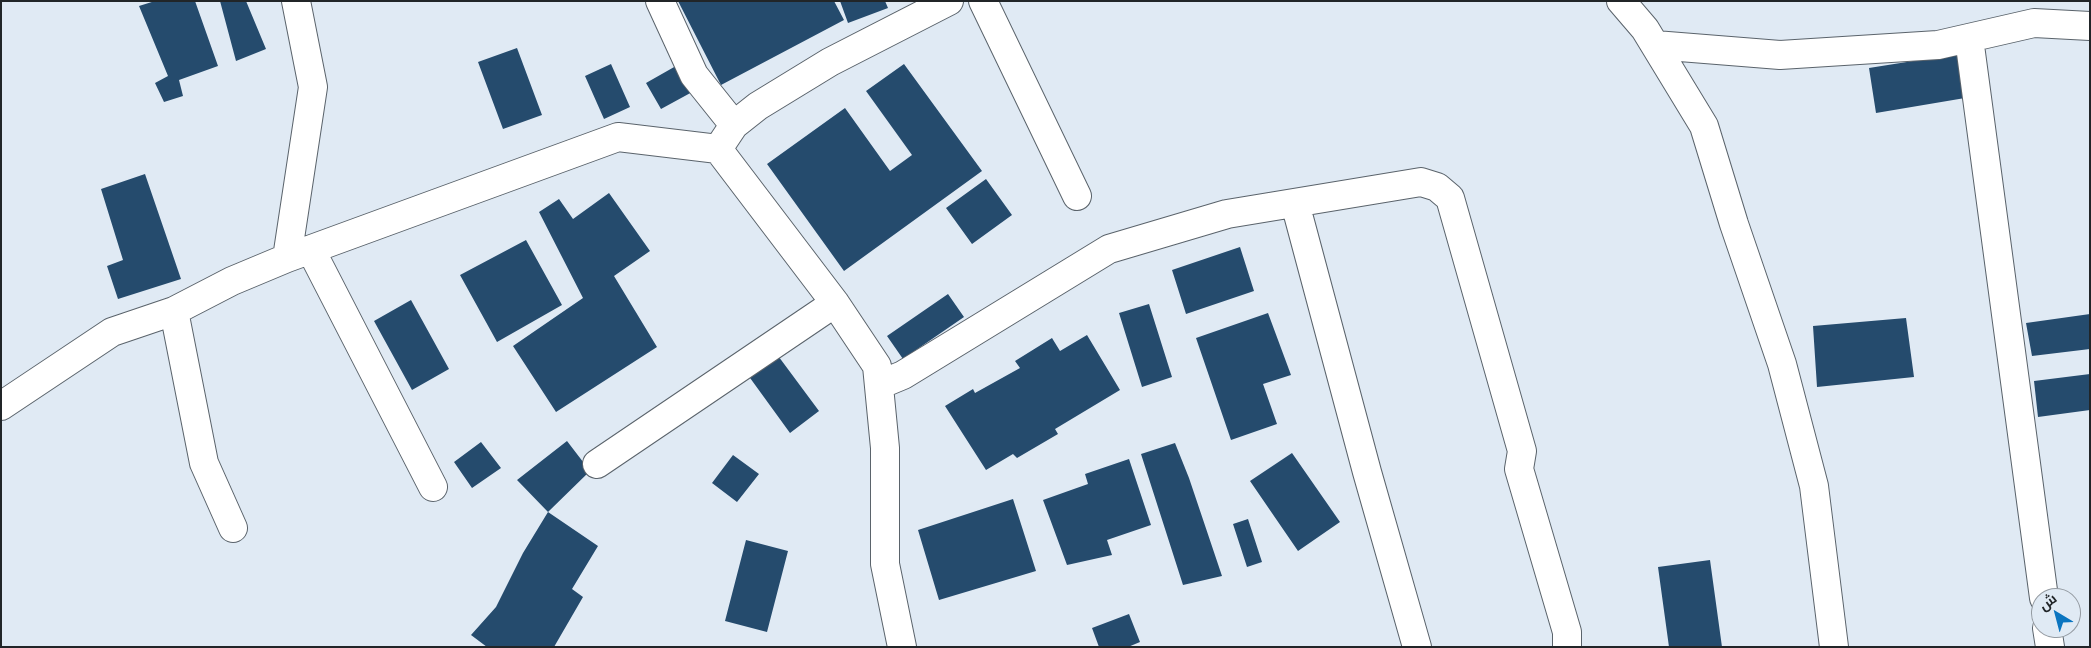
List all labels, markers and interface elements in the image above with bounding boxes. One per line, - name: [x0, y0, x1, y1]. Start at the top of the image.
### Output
- north arrow: [2031, 588, 2081, 638]
- text: ش: [2035, 589, 2060, 614]

